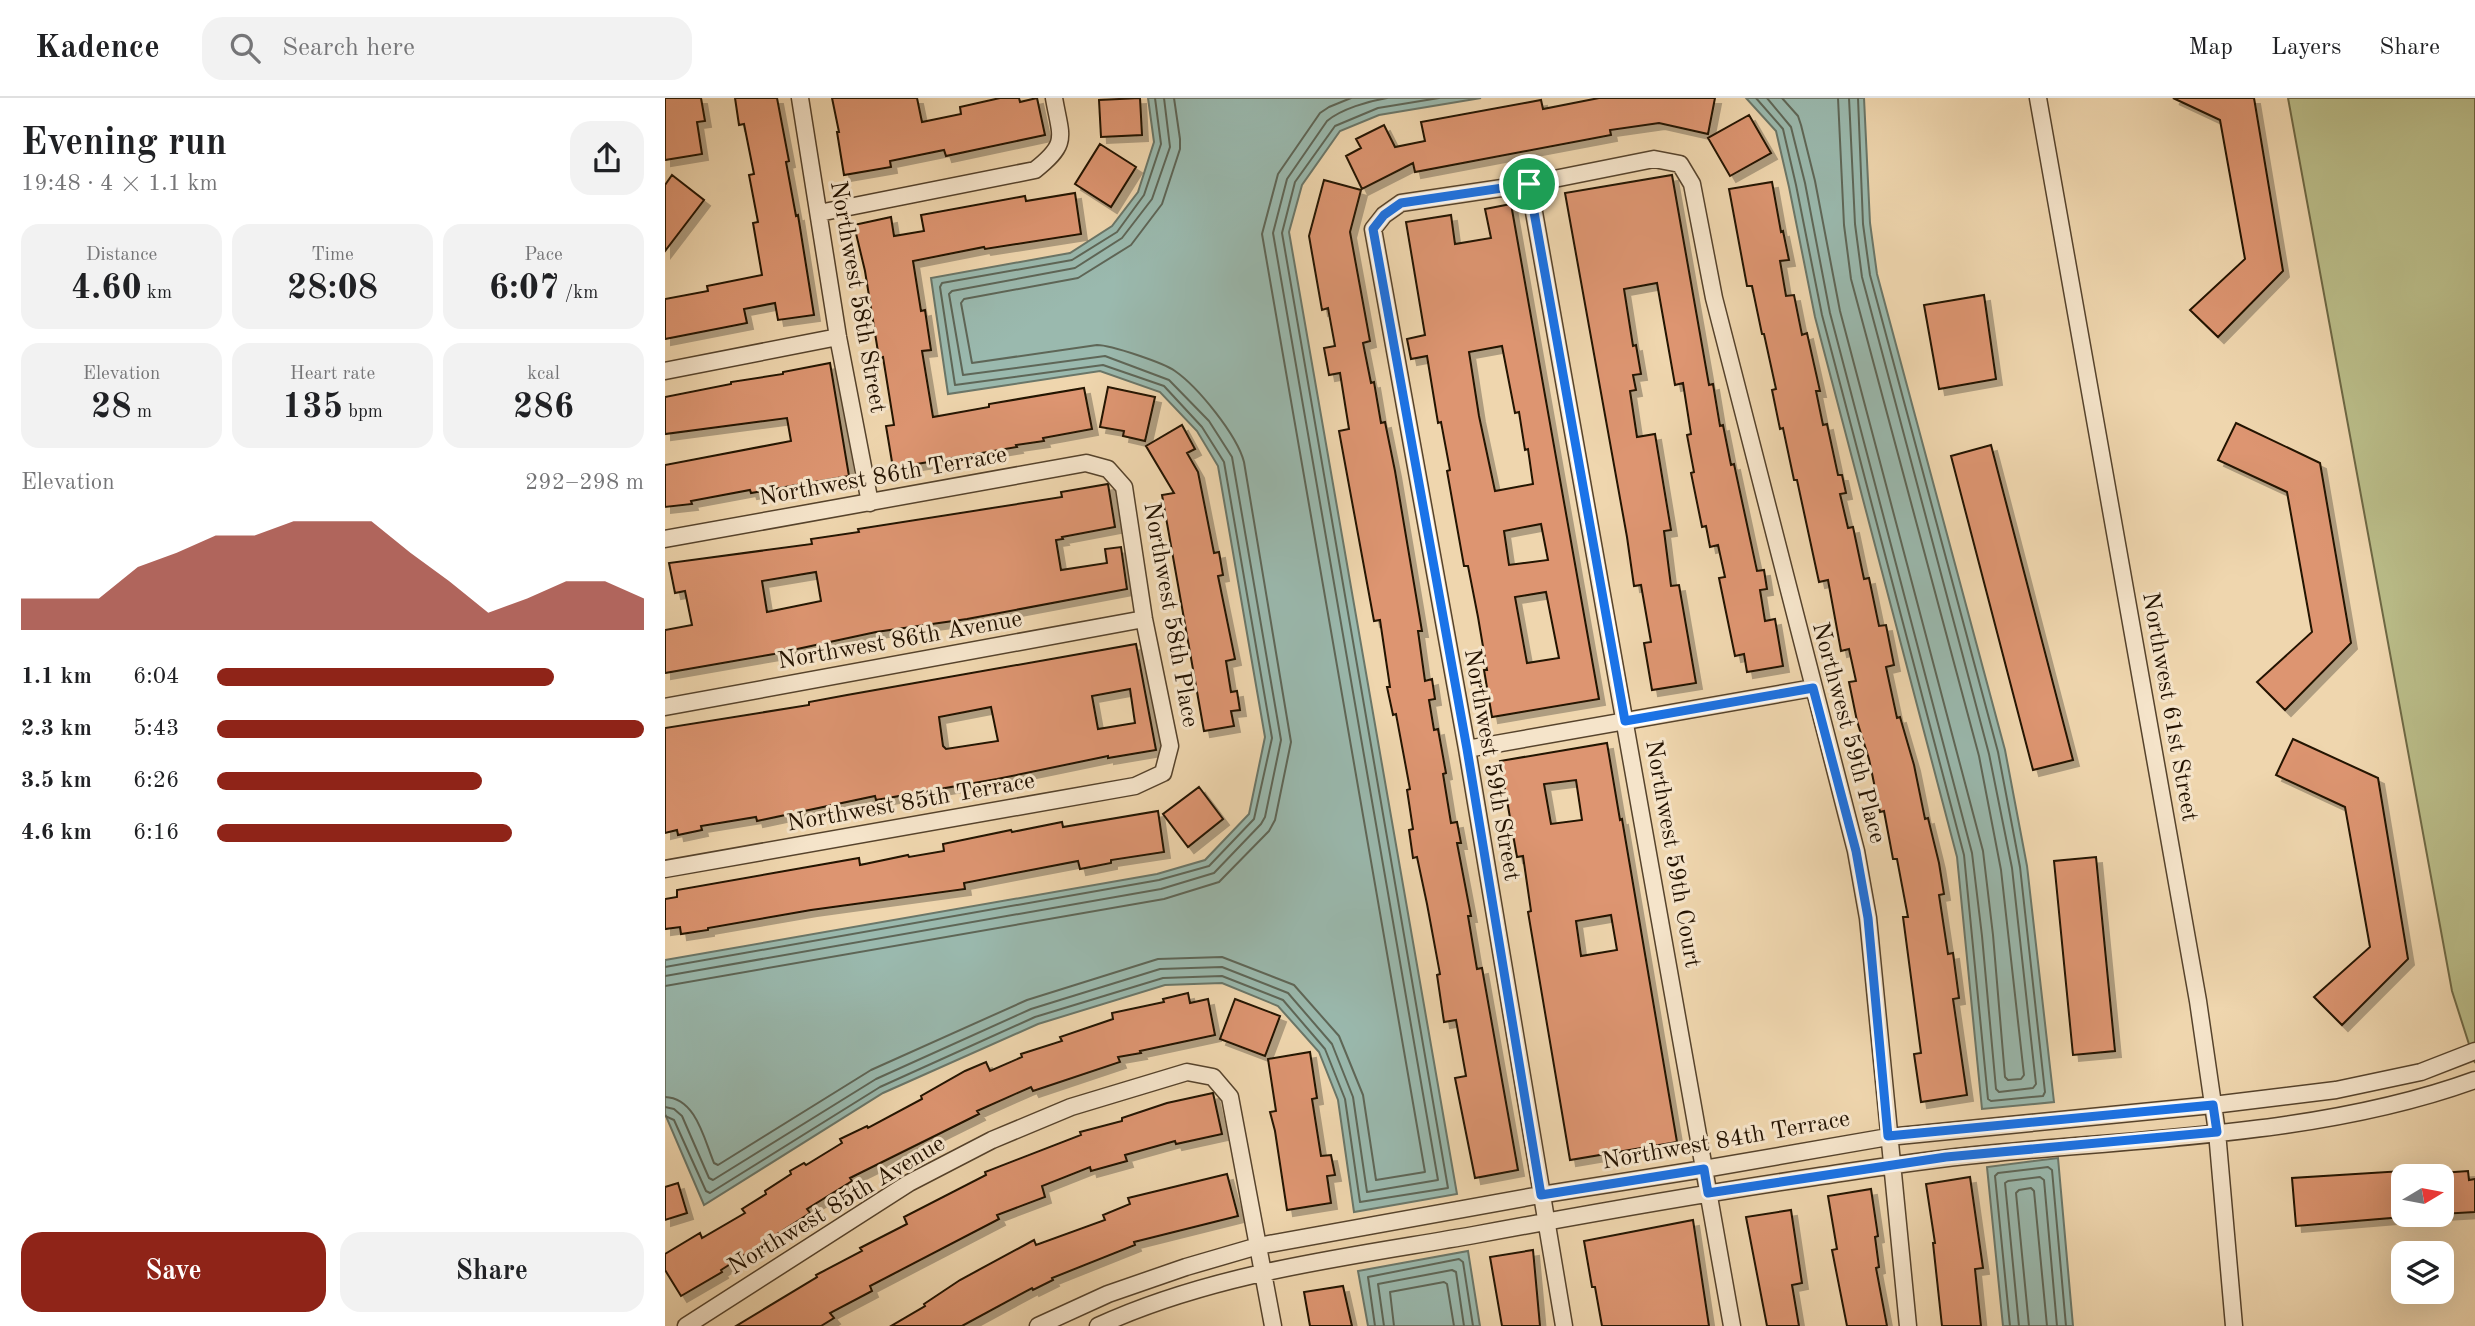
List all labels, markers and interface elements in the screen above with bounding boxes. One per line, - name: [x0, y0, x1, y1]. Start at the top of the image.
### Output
- search box: [202, 17, 692, 80]
- icon: search: [226, 29, 264, 67]
- text: Kadence: [35, 32, 160, 65]
- text: Search here: [282, 35, 415, 61]
- text: Map: [2189, 36, 2233, 60]
- text: Layers: [2271, 36, 2341, 60]
- text: Share: [2379, 36, 2440, 60]
- button: share: [570, 121, 644, 195]
- text: Evening run: [21, 125, 227, 163]
- pin: [1499, 154, 1559, 214]
- icon: arrive: [1510, 165, 1548, 203]
- text: 19:48 · 4 × 1.1 km: [21, 172, 218, 195]
- street label: Northwest 58th Street: [825, 179, 889, 415]
- text: Distance: [86, 246, 157, 265]
- text: Time: [311, 246, 354, 265]
- text: Pace: [524, 246, 563, 265]
- text: 4.60: [71, 271, 142, 306]
- text: 28:08: [287, 271, 378, 306]
- text: 6:07: [489, 271, 559, 306]
- text: km: [142, 284, 172, 303]
- text: /km: [559, 284, 598, 303]
- text: Elevation: [83, 365, 160, 384]
- text: Heart rate: [290, 365, 375, 384]
- text: kcal: [527, 365, 560, 384]
- text: 28: [91, 390, 132, 425]
- text: 135: [282, 390, 343, 425]
- text: 286: [513, 390, 574, 425]
- text: m: [132, 403, 152, 422]
- text: bpm: [343, 403, 383, 422]
- street label: Northwest 86th Terrace: [757, 443, 1009, 511]
- text: Elevation: [21, 471, 115, 494]
- text: 292–298 m: [525, 471, 644, 494]
- street label: Northwest 58th Place: [1138, 501, 1202, 729]
- street label: Northwest 61st Street: [2137, 590, 2201, 824]
- street label: Northwest 86th Avenue: [776, 608, 1024, 674]
- street label: Northwest 59th Place: [1807, 620, 1889, 846]
- street label: Northwest 59th Street: [1459, 647, 1523, 883]
- text: 1.1 km: [21, 665, 92, 688]
- text: 6:04: [133, 665, 179, 688]
- text: 2.3 km: [21, 717, 92, 740]
- text: 5:43: [133, 717, 179, 740]
- street label: Northwest 59th Court: [1640, 738, 1704, 970]
- text: 3.5 km: [21, 769, 92, 792]
- text: 6:26: [133, 769, 179, 792]
- street label: Northwest 85th Terrace: [785, 769, 1037, 837]
- text: 4.6 km: [21, 821, 92, 844]
- text: 6:16: [133, 821, 179, 844]
- street label: Northwest 84th Terrace: [1600, 1107, 1852, 1175]
- street label: Northwest 85th Avenue: [725, 1132, 949, 1280]
- north arrow: [2391, 1164, 2453, 1227]
- map controls: [2391, 1164, 2454, 1304]
- button: Save: [21, 1232, 326, 1312]
- button: Share: [340, 1232, 644, 1312]
- button: layers: [2391, 1241, 2454, 1304]

